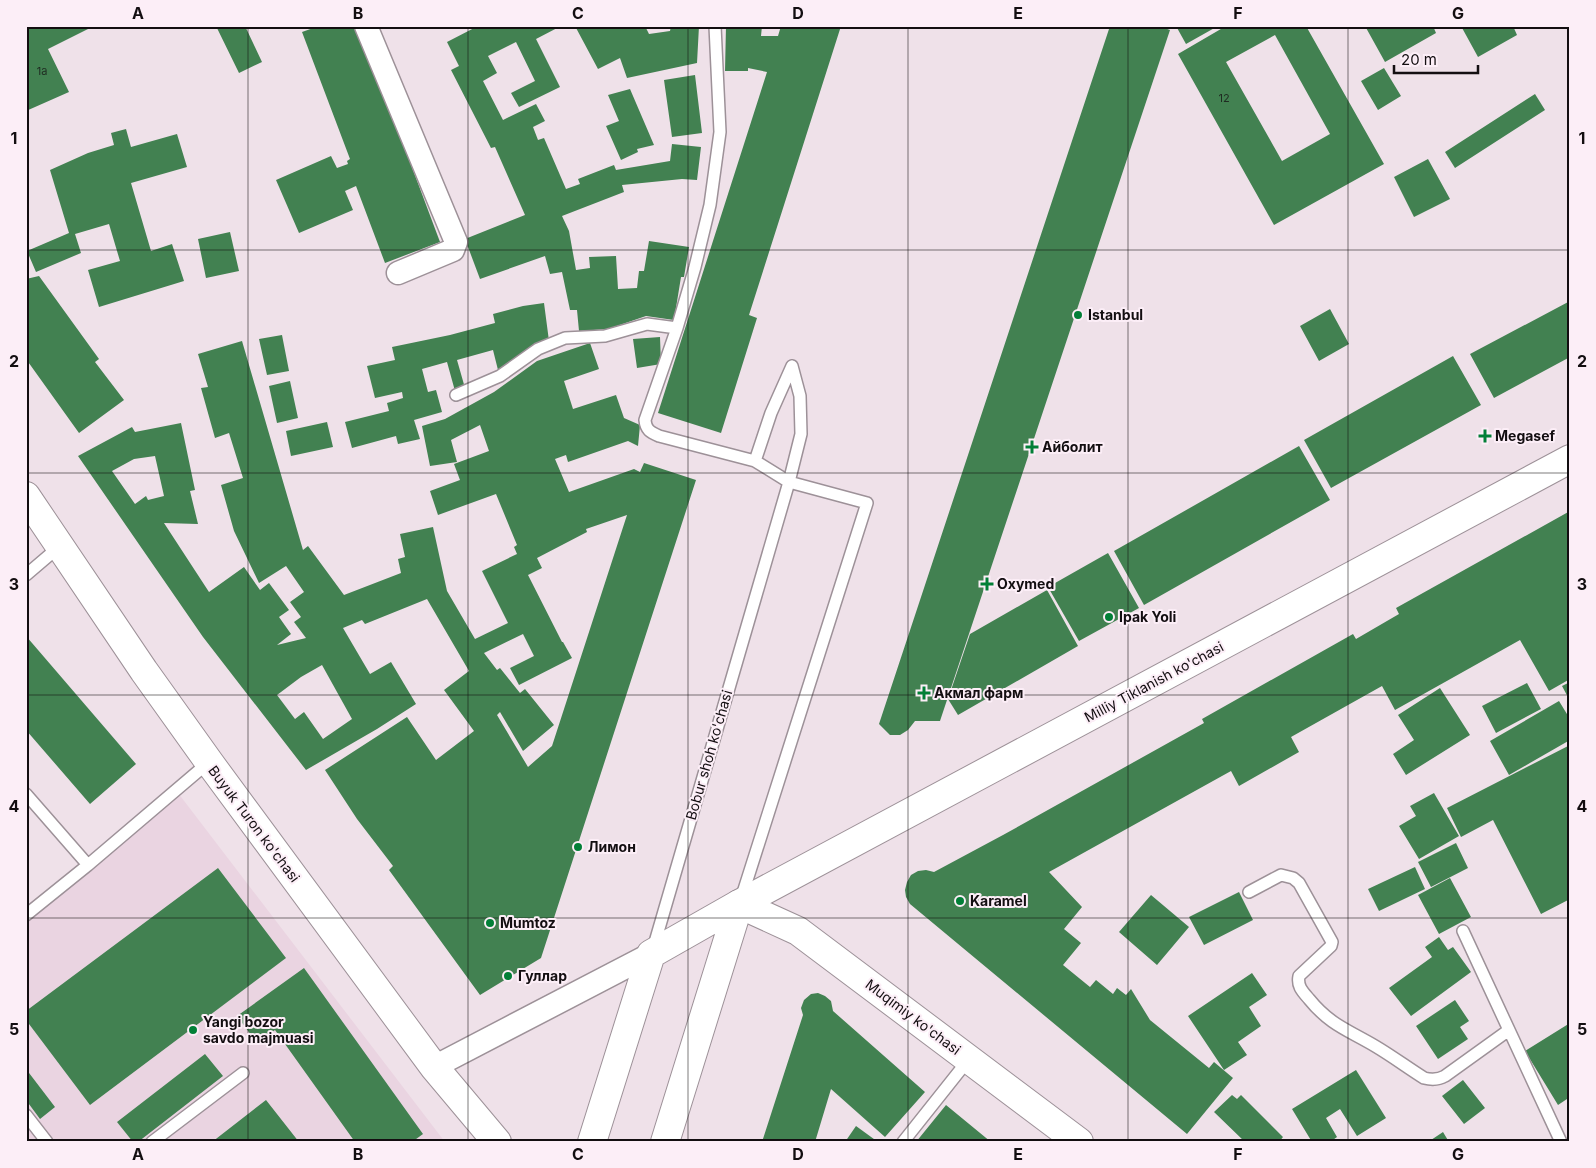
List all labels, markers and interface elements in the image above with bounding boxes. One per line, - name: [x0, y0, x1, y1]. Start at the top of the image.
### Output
- text: A: [132, 3, 144, 23]
- text: B: [353, 3, 363, 23]
- text: C: [572, 3, 584, 23]
- text: D: [792, 3, 804, 23]
- text: E: [1013, 3, 1023, 23]
- text: F: [1233, 3, 1243, 23]
- text: G: [1452, 3, 1464, 23]
- scale bar: [1394, 42, 1477, 74]
- text: 20 m: [1401, 50, 1437, 69]
- house number: 1a: [37, 64, 47, 78]
- house number: 12: [1218, 91, 1230, 105]
- text: 1: [11, 128, 17, 148]
- text: 1: [1579, 128, 1585, 148]
- place label: Istanbul: [1088, 306, 1143, 323]
- marker: Istanbul: [1072, 309, 1084, 321]
- text: 2: [9, 351, 19, 371]
- text: 2: [1577, 351, 1587, 371]
- place label: Megasef: [1495, 427, 1556, 444]
- marker: Megasef: [1479, 430, 1491, 442]
- place label: Айболит: [1042, 438, 1103, 455]
- marker: Айболит: [1026, 441, 1038, 453]
- text: 3: [9, 574, 19, 594]
- text: 3: [1577, 574, 1587, 594]
- place label: Oxymed: [997, 575, 1054, 592]
- marker: Oxymed: [981, 578, 993, 590]
- place label: Ipak Yoli: [1119, 608, 1177, 625]
- marker: Ipak Yoli: [1103, 611, 1115, 623]
- street label: Milliy Tiklanish ko'chasi: [1081, 638, 1226, 725]
- place label: Акмал фарм: [934, 684, 1023, 701]
- marker: Акмал фарм: [918, 687, 930, 699]
- street label: Bobur shoh ko'chasi: [682, 688, 735, 822]
- street label: Buyuk Turon ko'chasi: [205, 762, 304, 885]
- text: 4: [9, 796, 20, 816]
- text: 4: [1577, 796, 1588, 816]
- place label: Лимон: [588, 838, 636, 855]
- marker: Лимон: [572, 841, 584, 853]
- place label: Karamel: [970, 892, 1027, 909]
- marker: Karamel: [954, 895, 966, 907]
- place label: Mumtoz: [500, 914, 556, 931]
- marker: Mumtoz: [484, 917, 496, 929]
- place label: Гуллар: [518, 967, 567, 984]
- marker: Гуллар: [502, 970, 514, 982]
- street label: Muqimiy ko'chasi: [862, 975, 964, 1058]
- place label: Yangi bozor savdo majmuasi: [203, 1013, 314, 1046]
- text: 5: [9, 1019, 19, 1039]
- text: 5: [1577, 1019, 1587, 1039]
- marker: Yangi bozor savdo majmuasi: [187, 1024, 199, 1036]
- text: A: [132, 1144, 144, 1164]
- text: B: [353, 1144, 363, 1164]
- text: C: [572, 1144, 584, 1164]
- text: D: [792, 1144, 804, 1164]
- text: E: [1013, 1144, 1023, 1164]
- text: F: [1233, 1144, 1243, 1164]
- text: G: [1452, 1144, 1464, 1164]

